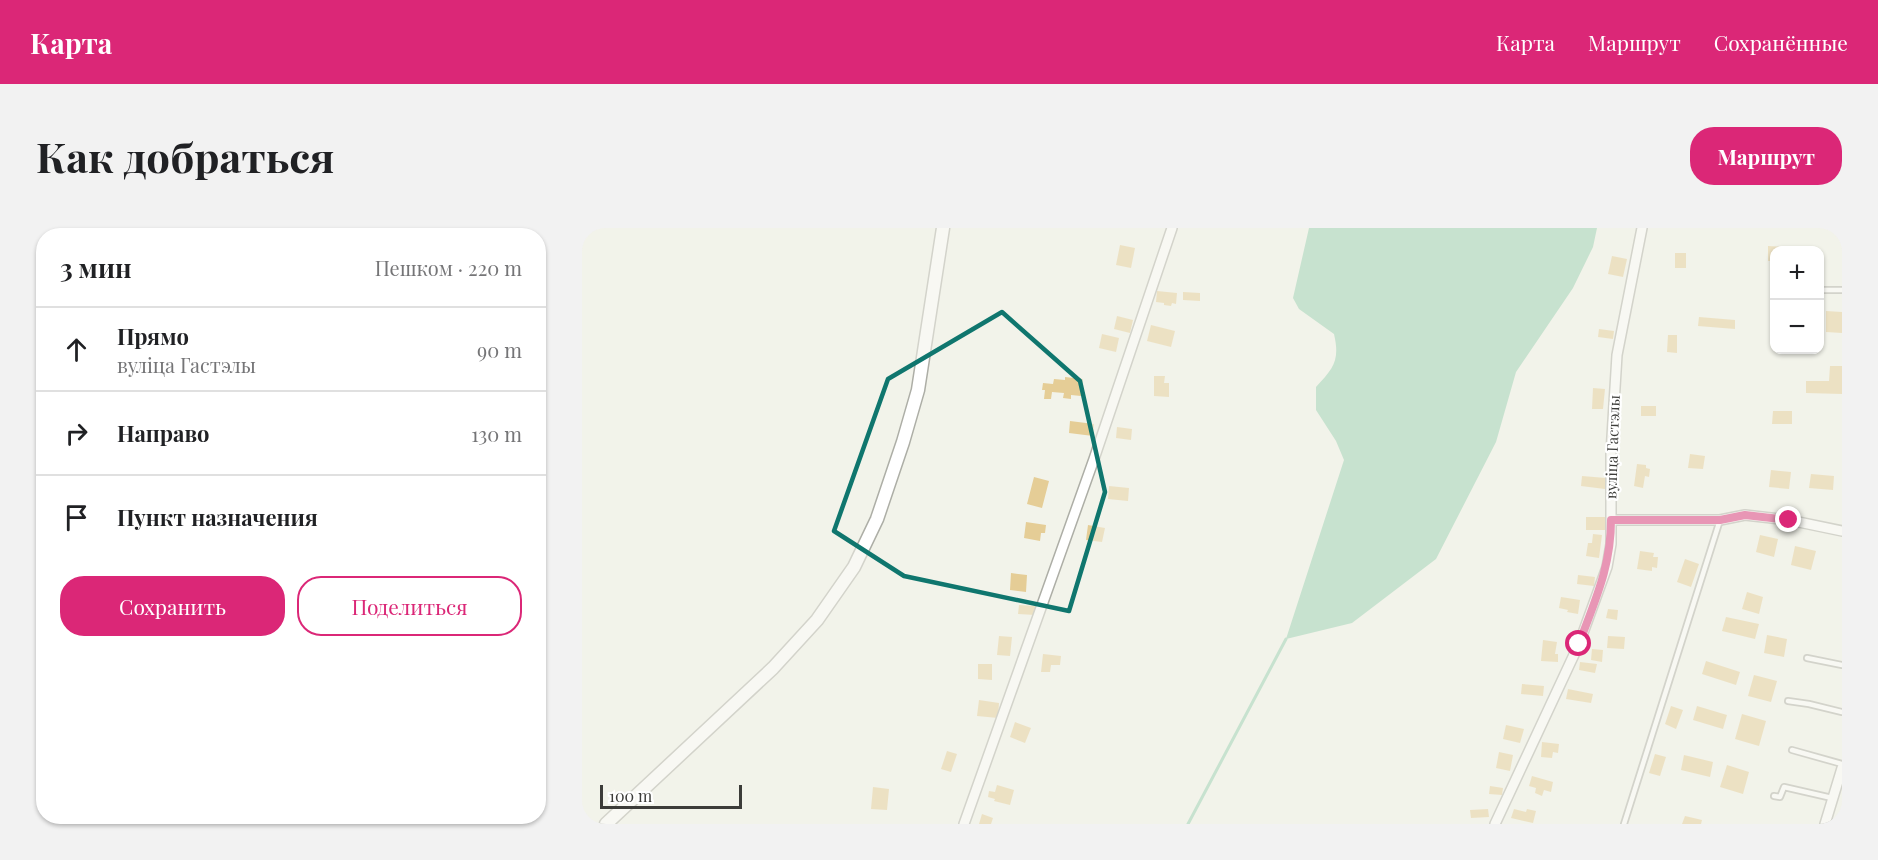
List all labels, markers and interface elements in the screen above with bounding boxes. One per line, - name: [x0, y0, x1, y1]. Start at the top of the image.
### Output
- text: Карта: [30, 24, 112, 61]
- text: Карта: [1496, 28, 1555, 56]
- text: Маршрут: [1588, 28, 1681, 56]
- text: Сохранённые: [1714, 28, 1848, 56]
- button: Маршрут: [1690, 127, 1842, 185]
- text: Как добраться: [36, 128, 335, 184]
- map controls: [1770, 246, 1824, 354]
- button: +: [1770, 246, 1824, 300]
- text: 3 мин: [60, 250, 132, 285]
- text: Пешком · 220 m: [375, 254, 522, 281]
- button: −: [1770, 300, 1824, 354]
- text: Прямо: [117, 321, 189, 351]
- icon: ahead: [60, 333, 93, 366]
- text: 90 m: [477, 336, 522, 363]
- text: вуліца Гастэлы: [117, 351, 256, 378]
- street label: вуліца Гастэлы: [1600, 395, 1624, 499]
- icon: right: [60, 417, 93, 450]
- text: Направо: [117, 418, 210, 448]
- text: 130 m: [471, 420, 522, 447]
- icon: arrive: [60, 501, 93, 534]
- text: Пункт назначения: [117, 502, 318, 532]
- route end: [1775, 506, 1801, 532]
- button: Сохранить: [60, 576, 285, 636]
- button: Поделиться: [297, 576, 522, 636]
- route start: [1565, 630, 1591, 656]
- scale bar: [600, 782, 742, 810]
- text: 100 m: [609, 785, 652, 806]

